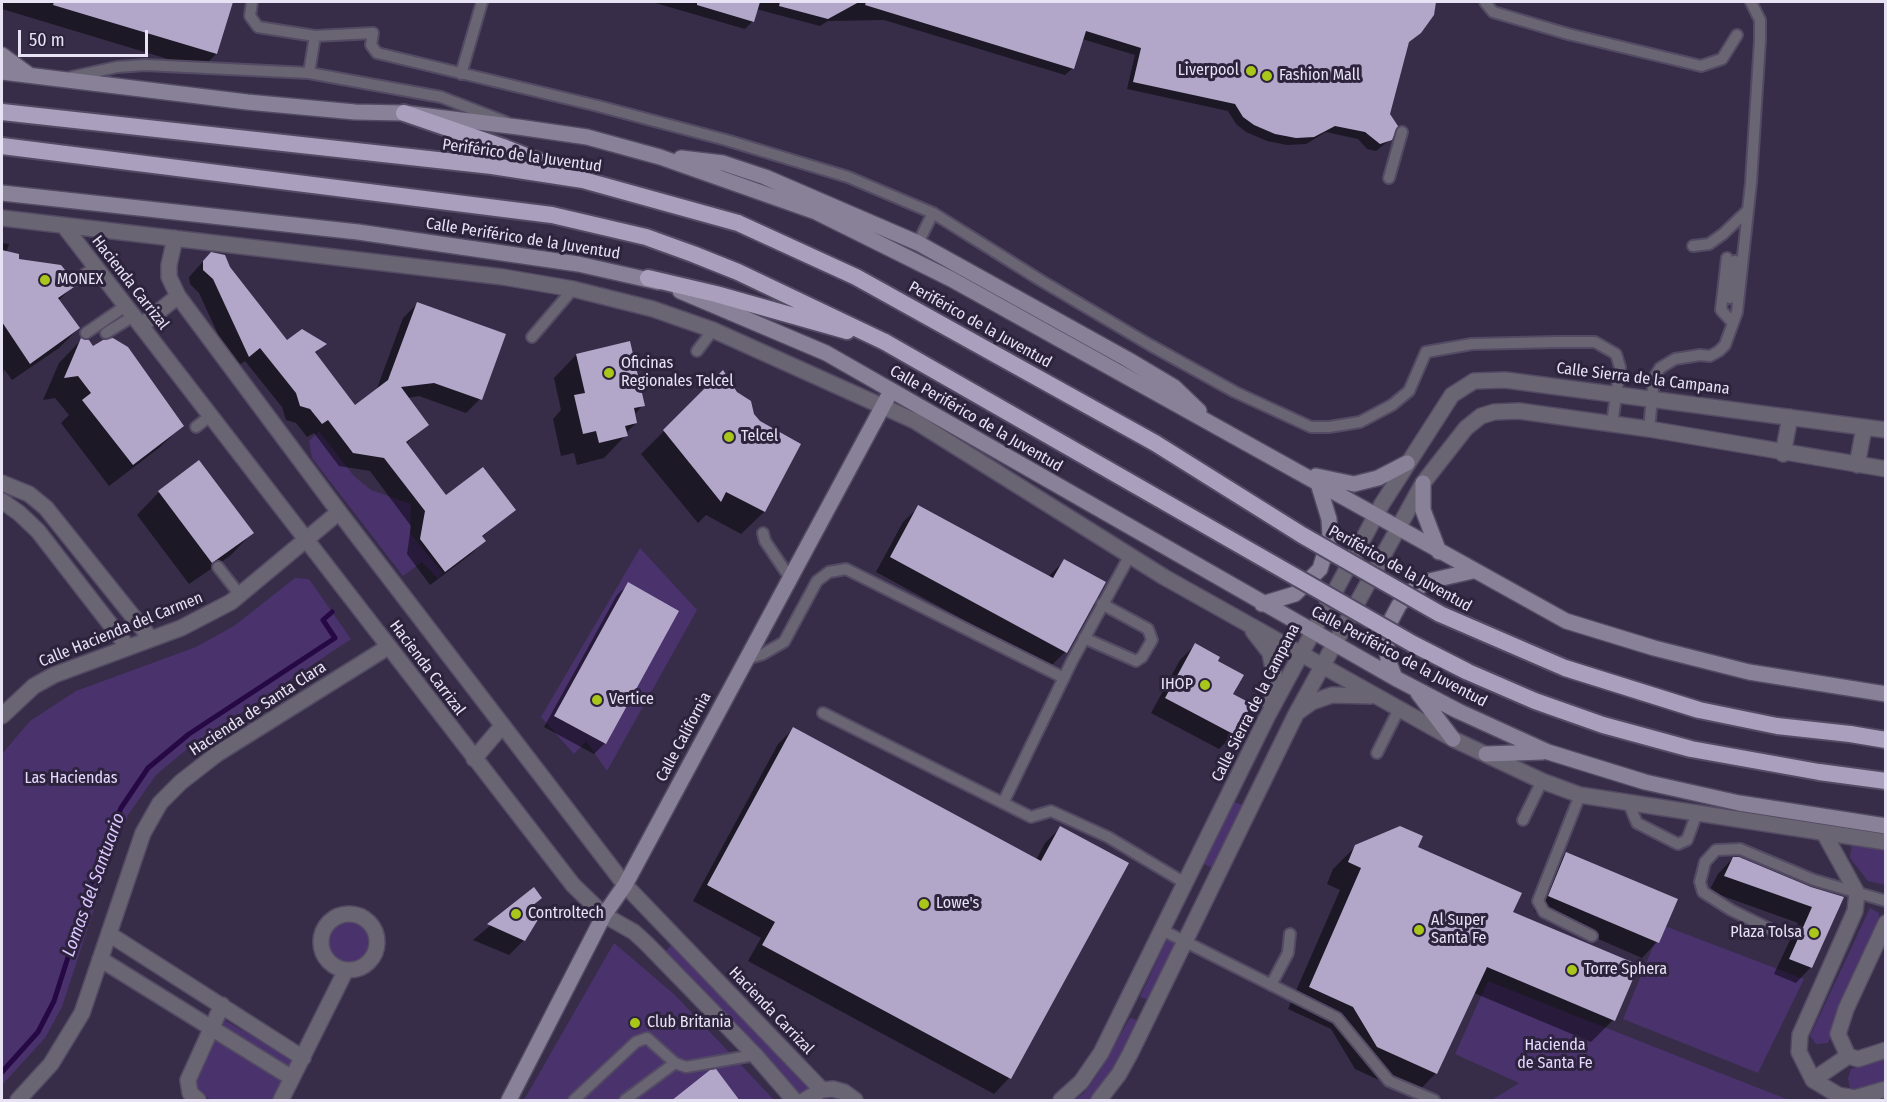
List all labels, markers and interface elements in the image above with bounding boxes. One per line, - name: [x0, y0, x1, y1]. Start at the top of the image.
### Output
- scale bar: [21, 18, 152, 56]
- text: 50 m: [29, 29, 65, 51]
- place label: Liverpool: [1178, 61, 1239, 81]
- marker: Liverpool: [1244, 64, 1258, 78]
- place label: Fashion Mall: [1279, 66, 1360, 86]
- marker: Fashion Mall: [1260, 69, 1274, 83]
- street label: Periférico de la Juventud: [441, 135, 603, 177]
- street label: Calle Periférico de la Juventud: [425, 214, 621, 264]
- street label: Hacienda Carrizal: [87, 232, 173, 334]
- place label: MONEX: [57, 270, 103, 290]
- marker: MONEX: [38, 273, 52, 287]
- street label: Periférico de la Juventud: [905, 278, 1055, 372]
- place label: Oficinas Regionales Telcel: [621, 354, 733, 392]
- street label: Calle Sierra de la Campana: [1555, 359, 1731, 399]
- street label: Calle Periférico de la Juventud: [886, 362, 1066, 476]
- marker: Oficinas Regionales Telcel: [602, 366, 616, 380]
- place label: Telcel: [741, 427, 778, 447]
- marker: Telcel: [722, 430, 736, 444]
- street label: Periférico de la Juventud: [1325, 522, 1475, 616]
- street label: Calle Hacienda del Carmen: [36, 588, 206, 672]
- street label: Calle Periférico de la Juventud: [1308, 602, 1490, 712]
- street label: Hacienda Carrizal: [385, 617, 469, 719]
- street label: Calle Sierra de la Campana: [1208, 621, 1304, 785]
- street label: Hacienda de Santa Clara: [186, 658, 330, 760]
- place label: IHOP: [1161, 675, 1193, 695]
- marker: IHOP: [1198, 678, 1212, 692]
- street label: Calle California: [652, 689, 716, 785]
- place label: Vertice: [609, 690, 654, 710]
- marker: Vertice: [590, 693, 604, 707]
- park label: Las Haciendas: [24, 769, 118, 789]
- water label: Lomas del Santuario: [58, 810, 130, 960]
- place label: Lowe's: [936, 894, 979, 914]
- marker: Lowe's: [917, 897, 931, 911]
- place label: Controltech: [528, 904, 604, 924]
- marker: Controltech: [509, 907, 523, 921]
- place label: Al Super Santa Fe: [1431, 911, 1486, 949]
- marker: Al Super Santa Fe: [1412, 923, 1426, 937]
- place label: Plaza Tolsa: [1730, 923, 1802, 943]
- marker: Plaza Tolsa: [1807, 926, 1821, 940]
- place label: Torre Sphera: [1584, 960, 1667, 980]
- street label: Hacienda Carrizal: [725, 963, 817, 1059]
- marker: Torre Sphera: [1565, 963, 1579, 977]
- place label: Club Britania: [647, 1013, 731, 1033]
- marker: Club Britania: [628, 1016, 642, 1030]
- park label: Hacienda de Santa Fe: [1517, 1036, 1593, 1074]

